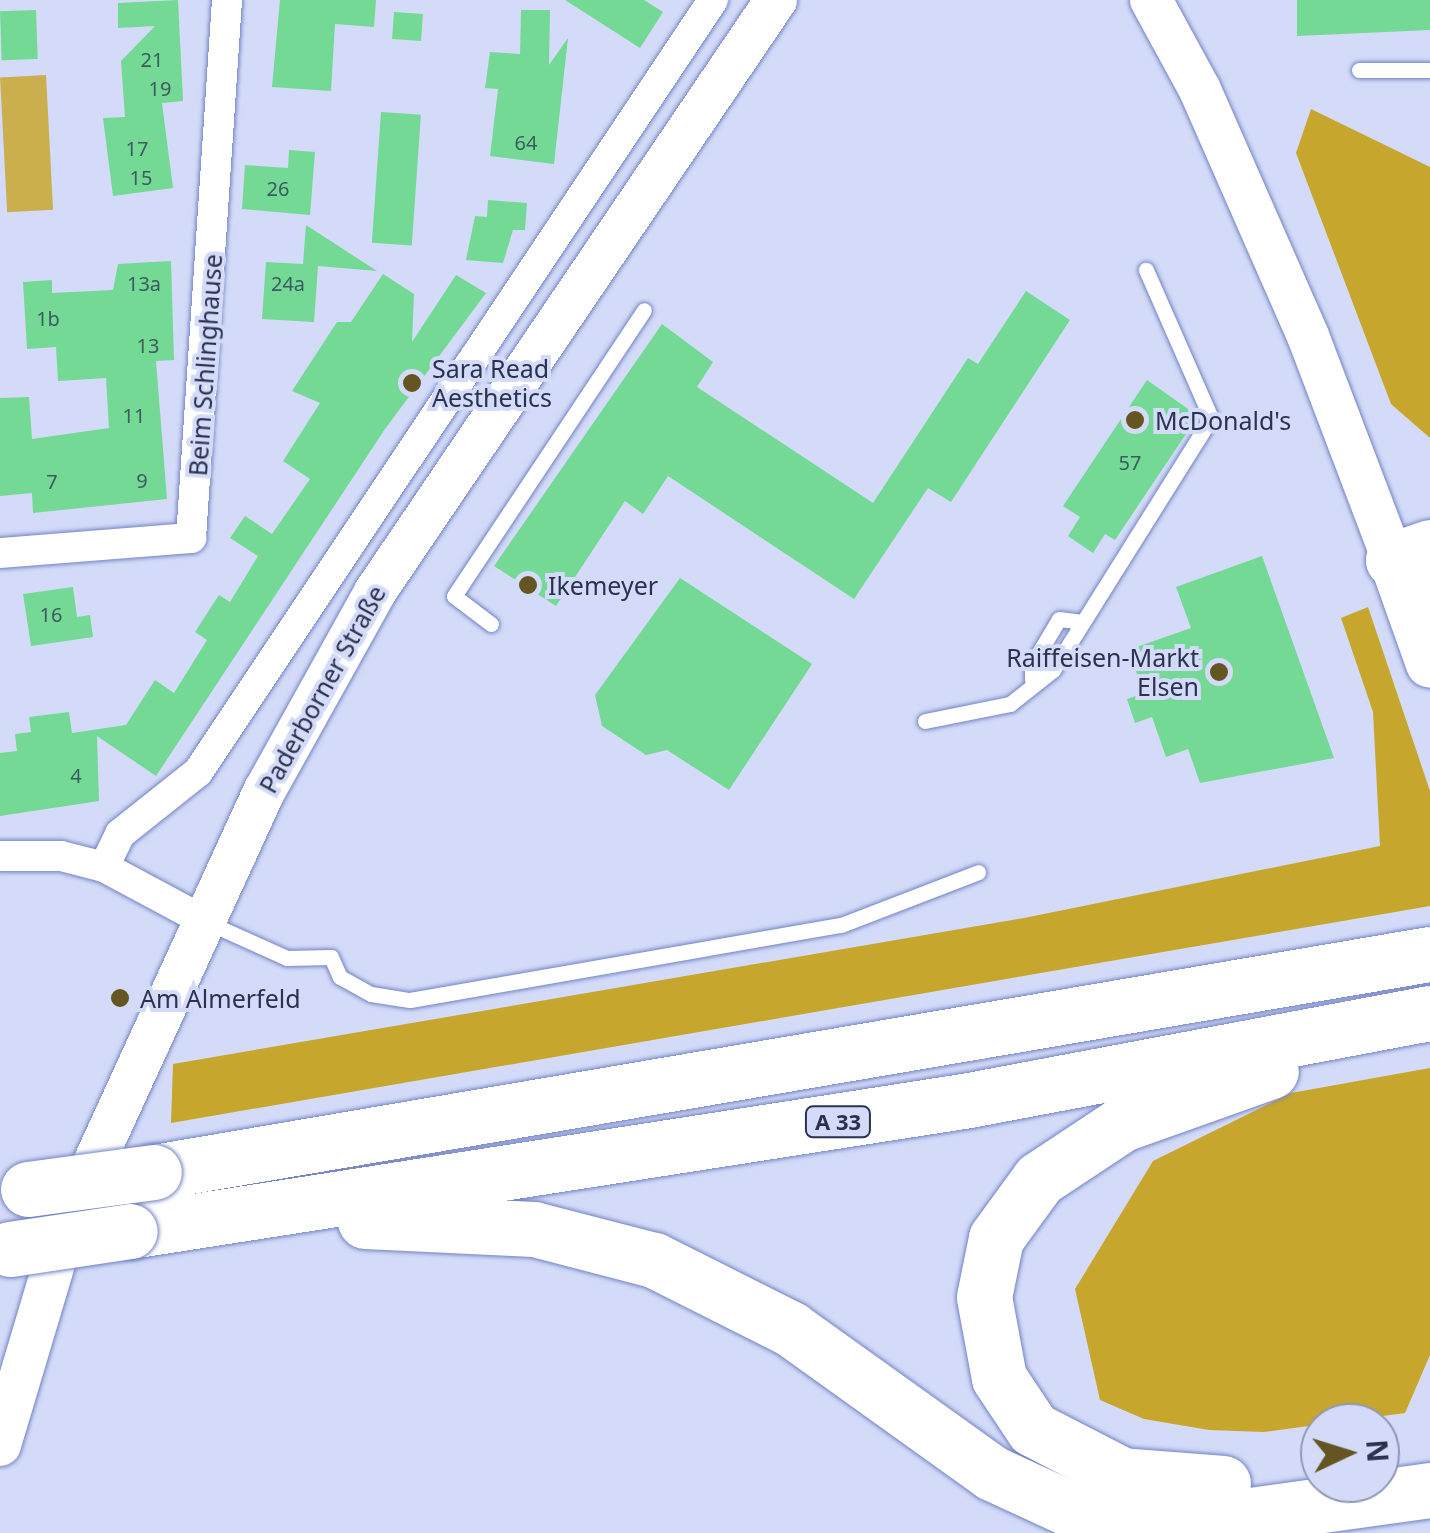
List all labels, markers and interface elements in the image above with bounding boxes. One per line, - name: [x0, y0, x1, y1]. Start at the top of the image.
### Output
- house number: 21: [141, 47, 163, 71]
- house number: 19: [149, 76, 171, 100]
- house number: 64: [515, 130, 537, 154]
- house number: 17: [126, 136, 148, 160]
- house number: 15: [130, 165, 152, 189]
- house number: 26: [267, 176, 289, 200]
- street label: Beim Schlinghause: [182, 253, 228, 477]
- house number: 13a: [127, 271, 161, 295]
- house number: 24a: [271, 271, 305, 295]
- house number: 1b: [36, 306, 60, 330]
- house number: 13: [137, 333, 159, 357]
- place label: Sara Read Aesthetics: [432, 354, 552, 413]
- marker: Sara Read Aesthetics: [401, 372, 423, 394]
- house number: 11: [123, 403, 145, 427]
- place label: McDonald's: [1155, 405, 1291, 435]
- marker: McDonald's: [1124, 409, 1146, 431]
- house number: 57: [1119, 450, 1141, 474]
- house number: 9: [136, 468, 148, 492]
- house number: 7: [46, 469, 58, 493]
- place label: Ikemeyer: [548, 570, 658, 600]
- marker: Ikemeyer: [517, 574, 539, 596]
- street label: Paderborner Straße: [252, 580, 392, 798]
- house number: 16: [40, 602, 62, 626]
- place label: Raiffeisen-Markt Elsen: [1006, 643, 1199, 702]
- marker: Raiffeisen-Markt Elsen: [1208, 661, 1230, 683]
- house number: 4: [70, 763, 82, 787]
- place label: Am Almerfeld: [140, 983, 301, 1013]
- marker: Am Almerfeld: [109, 987, 131, 1009]
- road number: A 33: [803, 1105, 873, 1139]
- north arrow: [1300, 1403, 1400, 1503]
- text: N: [1358, 1438, 1398, 1464]

